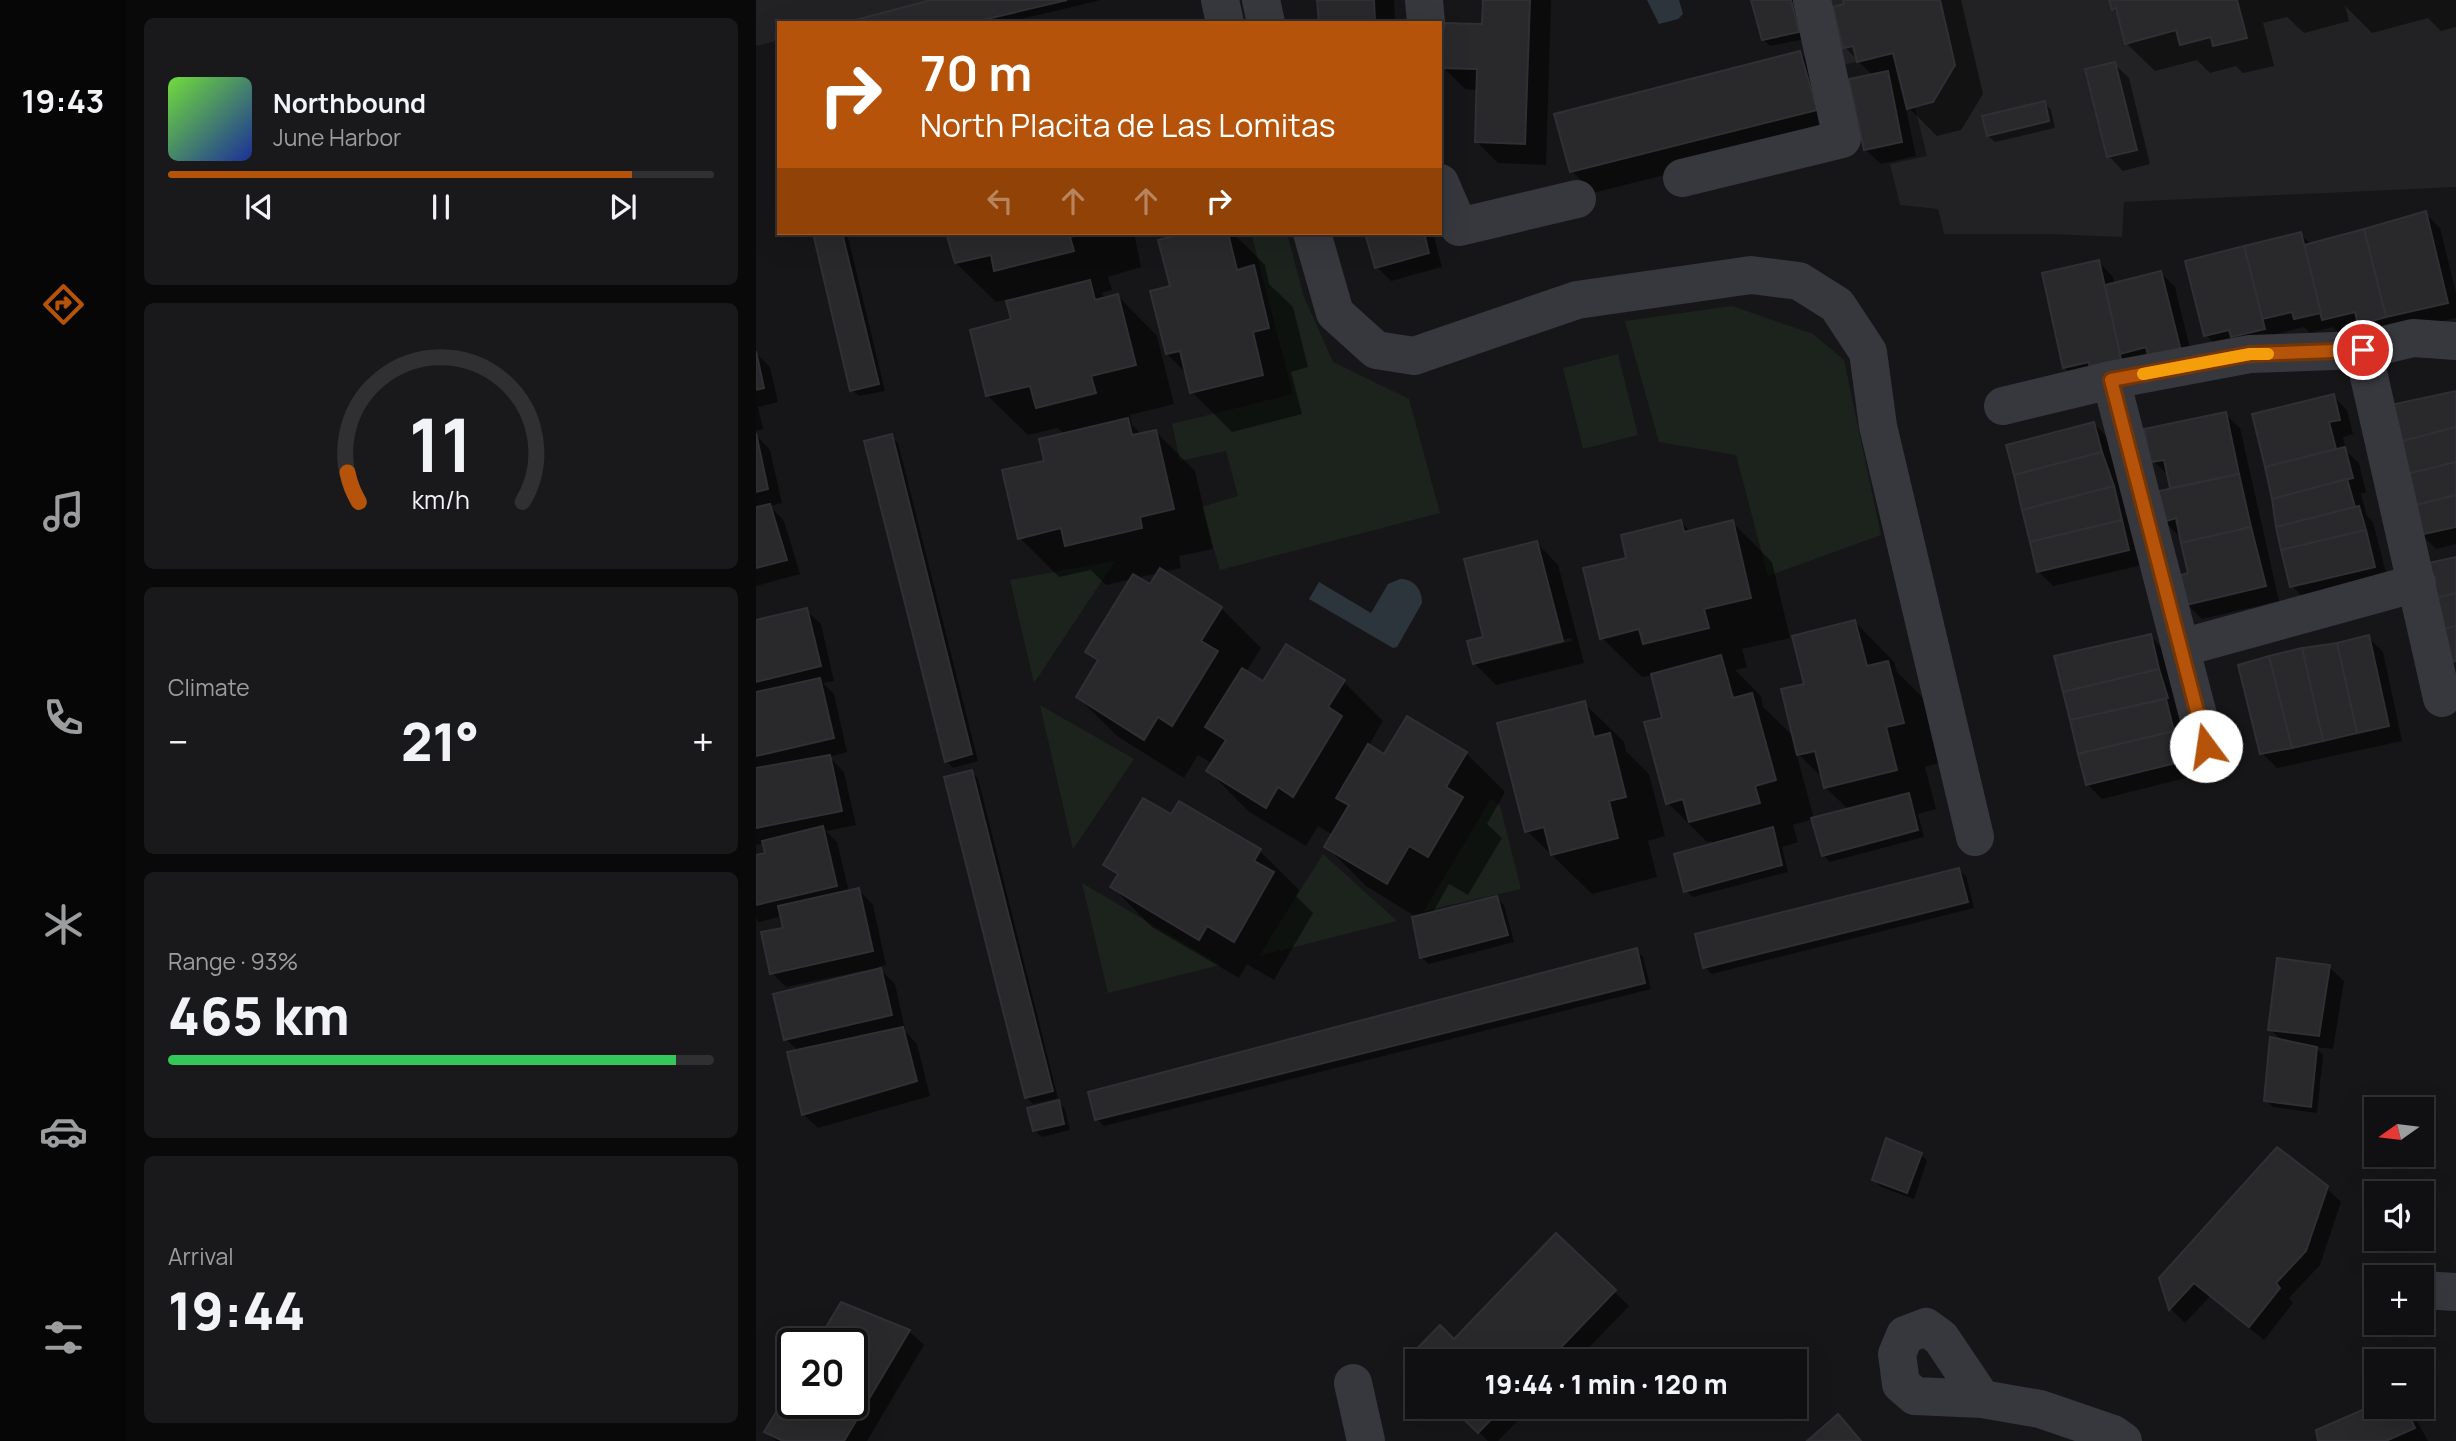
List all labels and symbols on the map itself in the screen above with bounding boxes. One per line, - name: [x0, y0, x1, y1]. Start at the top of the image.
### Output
- pin: [2333, 320, 2393, 380]
- position arrow: [2169, 709, 2243, 783]
- north arrow: [2364, 1097, 2434, 1167]
- speed limit sign: 20: [777, 1328, 868, 1419]

